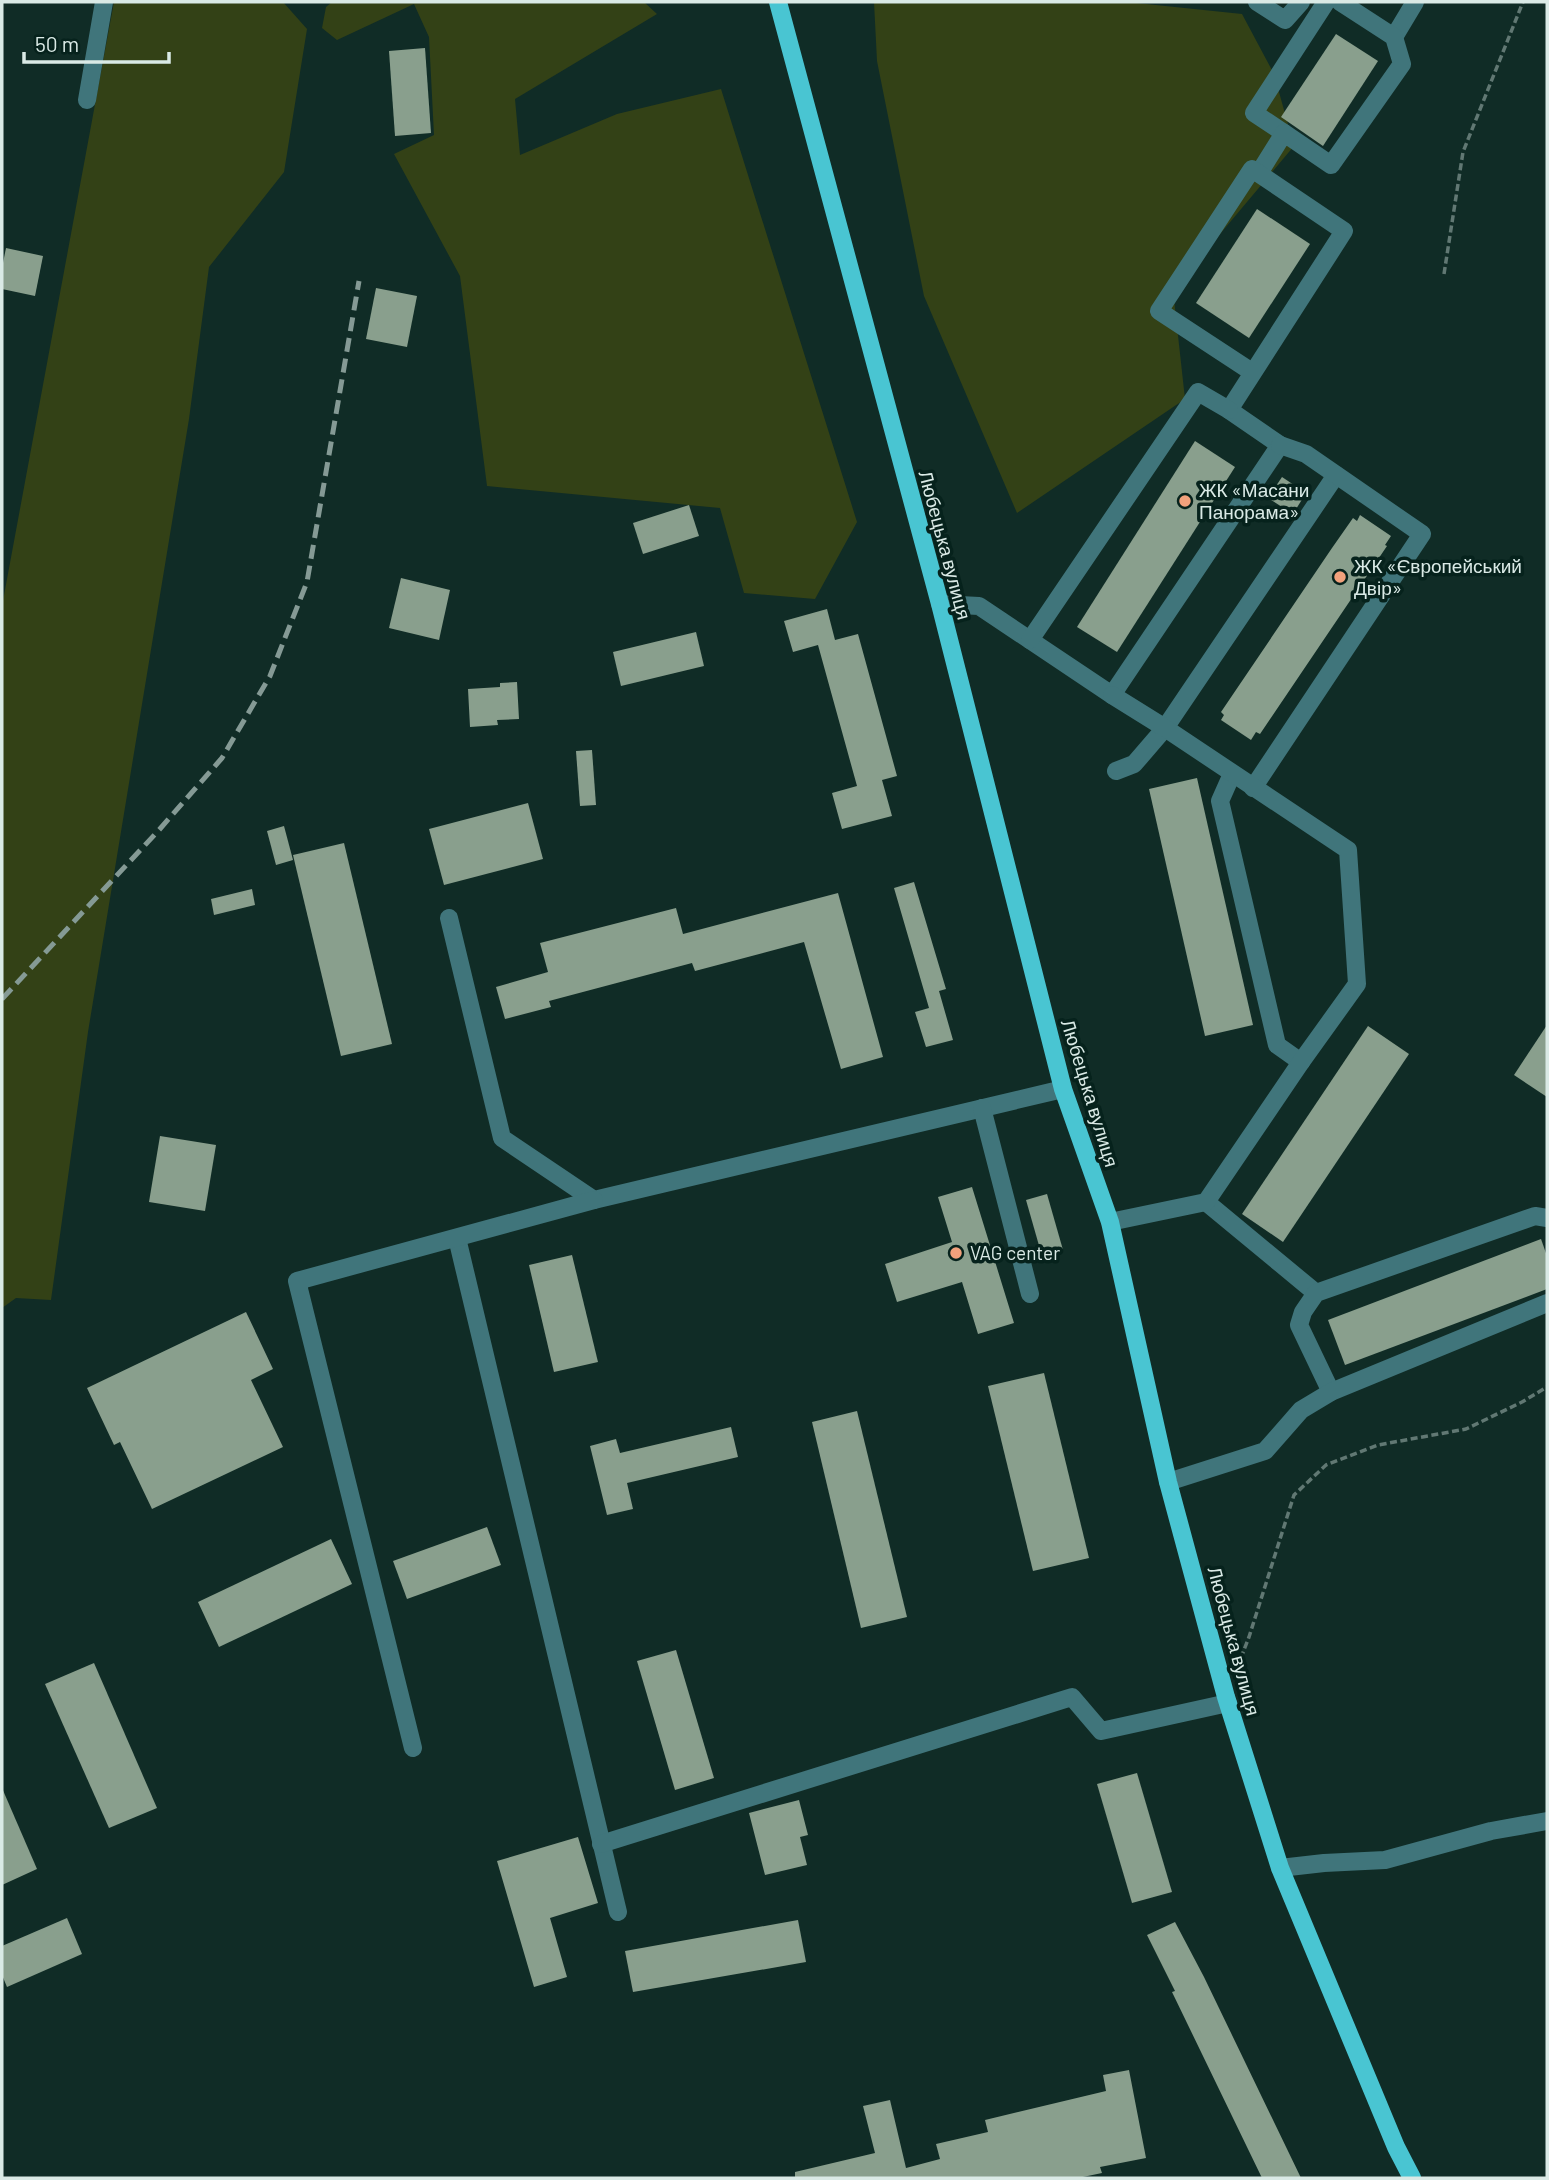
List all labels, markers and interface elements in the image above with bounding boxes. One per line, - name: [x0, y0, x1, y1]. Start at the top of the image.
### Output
- scale bar: [24, 21, 170, 65]
- text: 50 m: [35, 31, 79, 56]
- street label: Любецька вулиця: [915, 468, 976, 622]
- place label: ЖК «Масани Панорама»: [1199, 478, 1309, 523]
- marker: ЖК «Масани Панорама»: [1177, 493, 1193, 509]
- place label: ЖК «Європейський Двір»: [1354, 554, 1522, 599]
- marker: ЖК «Європейський Двір»: [1332, 569, 1348, 585]
- street label: Любецька вулиця: [1057, 1016, 1124, 1170]
- place label: VAG center: [970, 1241, 1060, 1264]
- marker: VAG center: [948, 1245, 964, 1261]
- street label: Любецька вулиця: [1204, 1564, 1265, 1718]

